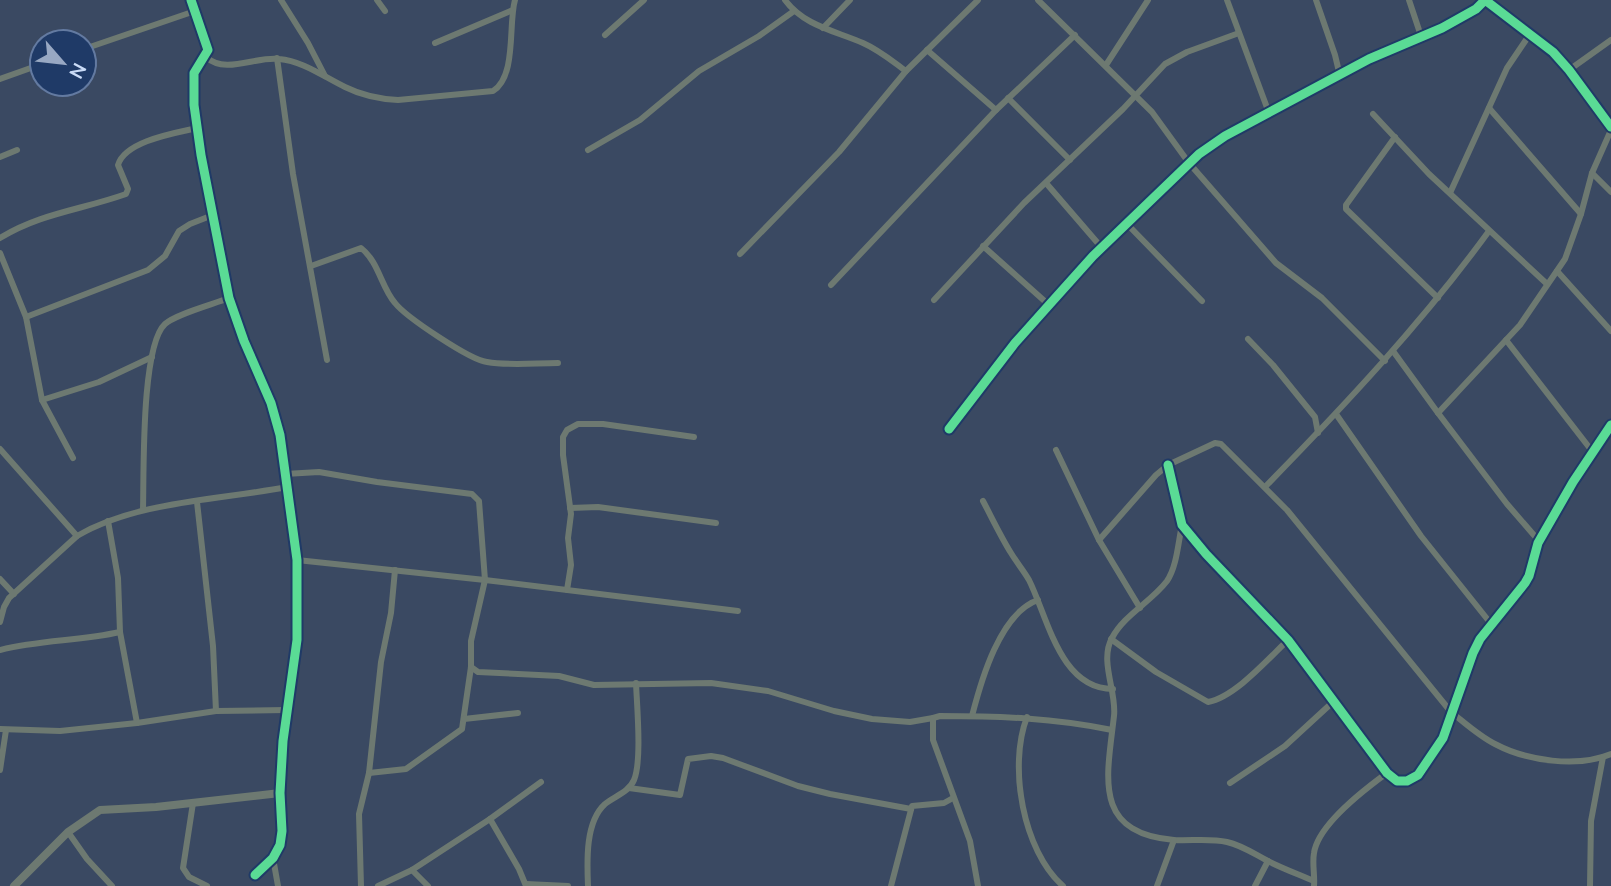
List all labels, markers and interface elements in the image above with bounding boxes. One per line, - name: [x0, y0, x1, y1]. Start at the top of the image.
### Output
- north arrow: [28, 28, 98, 98]
- text: N: [62, 58, 92, 83]

